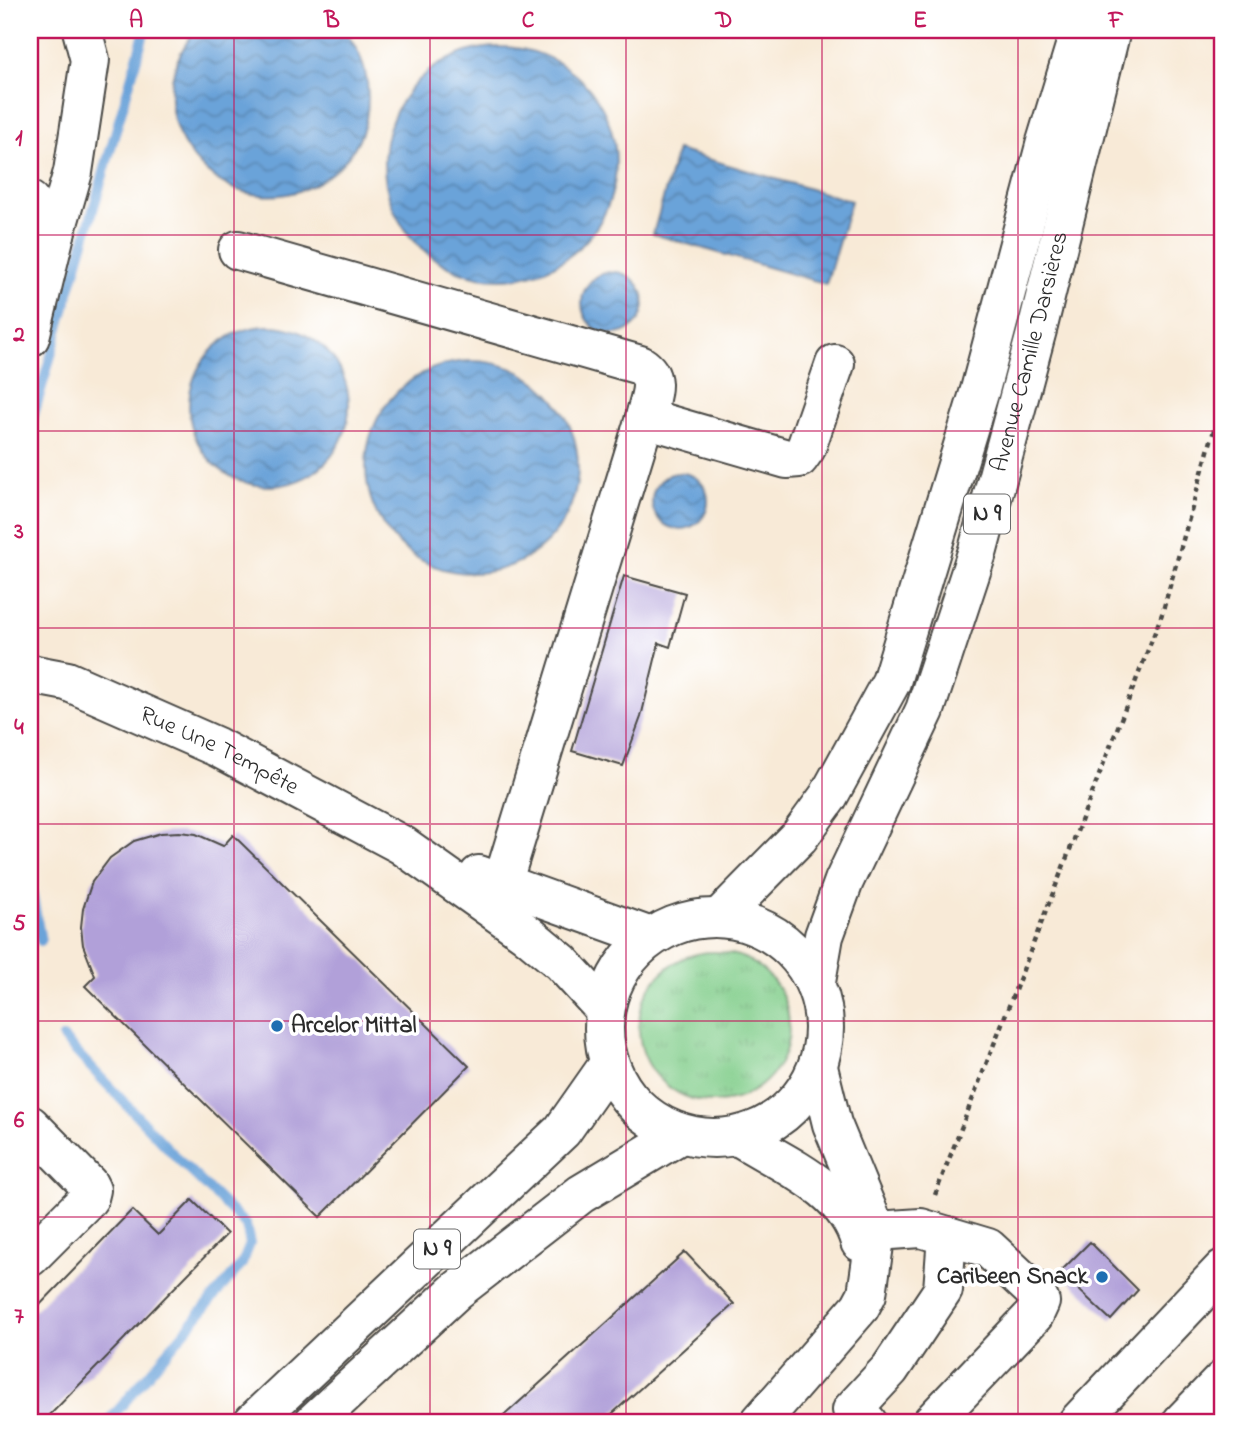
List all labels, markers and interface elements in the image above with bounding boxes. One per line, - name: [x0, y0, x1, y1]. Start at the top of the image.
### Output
- text: A: [129, 5, 143, 38]
- text: B: [323, 5, 340, 38]
- text: C: [522, 5, 535, 38]
- text: D: [715, 5, 732, 38]
- text: E: [913, 5, 927, 38]
- text: F: [1108, 5, 1124, 38]
- text: 1: [15, 123, 23, 156]
- street label: Avenue Camille Darsières: [982, 228, 1078, 476]
- text: 2: [12, 319, 25, 352]
- road number: N 9: [964, 494, 1010, 534]
- text: 3: [13, 516, 24, 549]
- street label: Rue Une Tempête: [134, 697, 305, 805]
- text: 4: [14, 712, 24, 745]
- text: 5: [12, 908, 26, 941]
- place label: Arcelor Mittal: [291, 1009, 417, 1044]
- marker: Arcelor Mittal: [269, 1018, 285, 1034]
- text: 6: [14, 1105, 25, 1138]
- road number: N 9: [414, 1230, 460, 1268]
- place label: Caribeen Snack: [937, 1260, 1088, 1295]
- marker: Caribeen Snack: [1094, 1269, 1110, 1285]
- text: 7: [14, 1301, 24, 1334]

